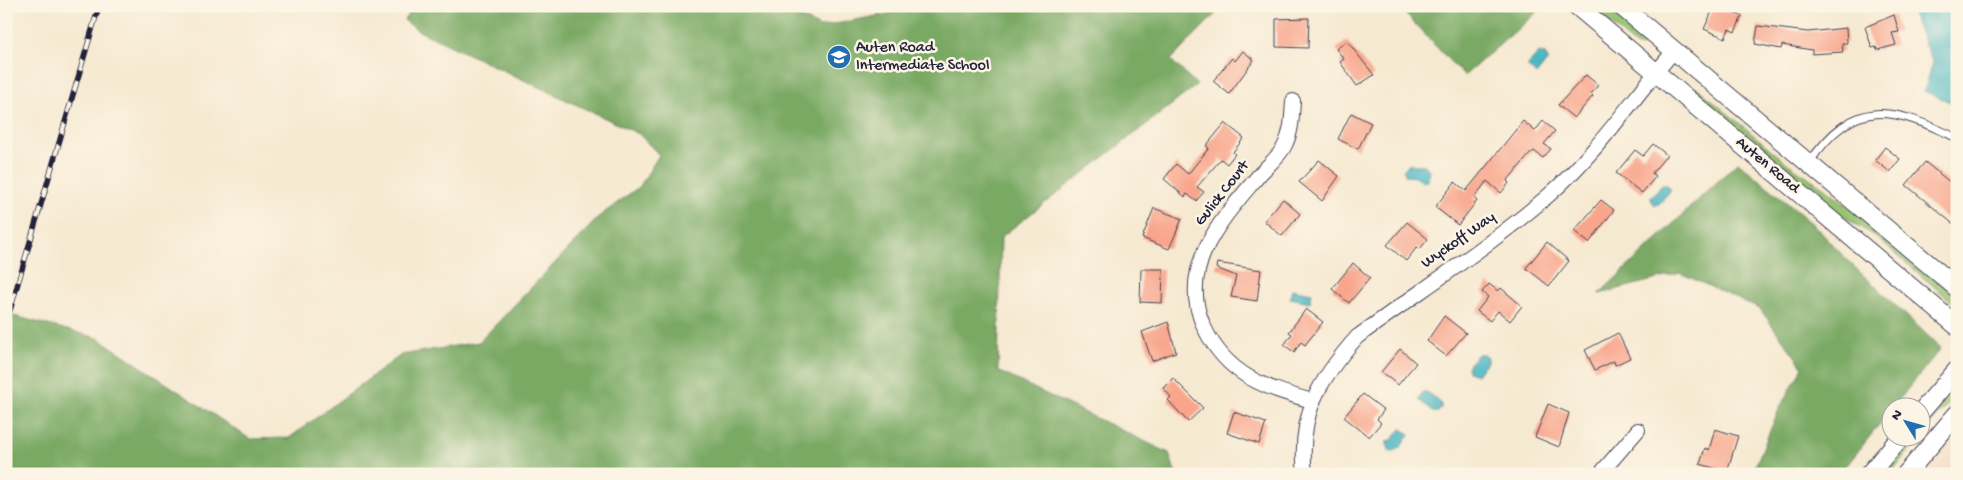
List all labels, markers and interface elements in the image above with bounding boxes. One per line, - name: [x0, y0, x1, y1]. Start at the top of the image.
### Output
- place label: Auten Road Intermediate School: [856, 39, 989, 76]
- school or university icon: Auten Road Intermediate School: [826, 44, 852, 70]
- street label: Auten Road: [1731, 134, 1804, 199]
- street label: Gulick Court: [1192, 156, 1255, 230]
- street label: Wyckoff Way: [1418, 208, 1500, 274]
- north arrow: [1880, 398, 1930, 448]
- text: N: [1888, 407, 1907, 424]

